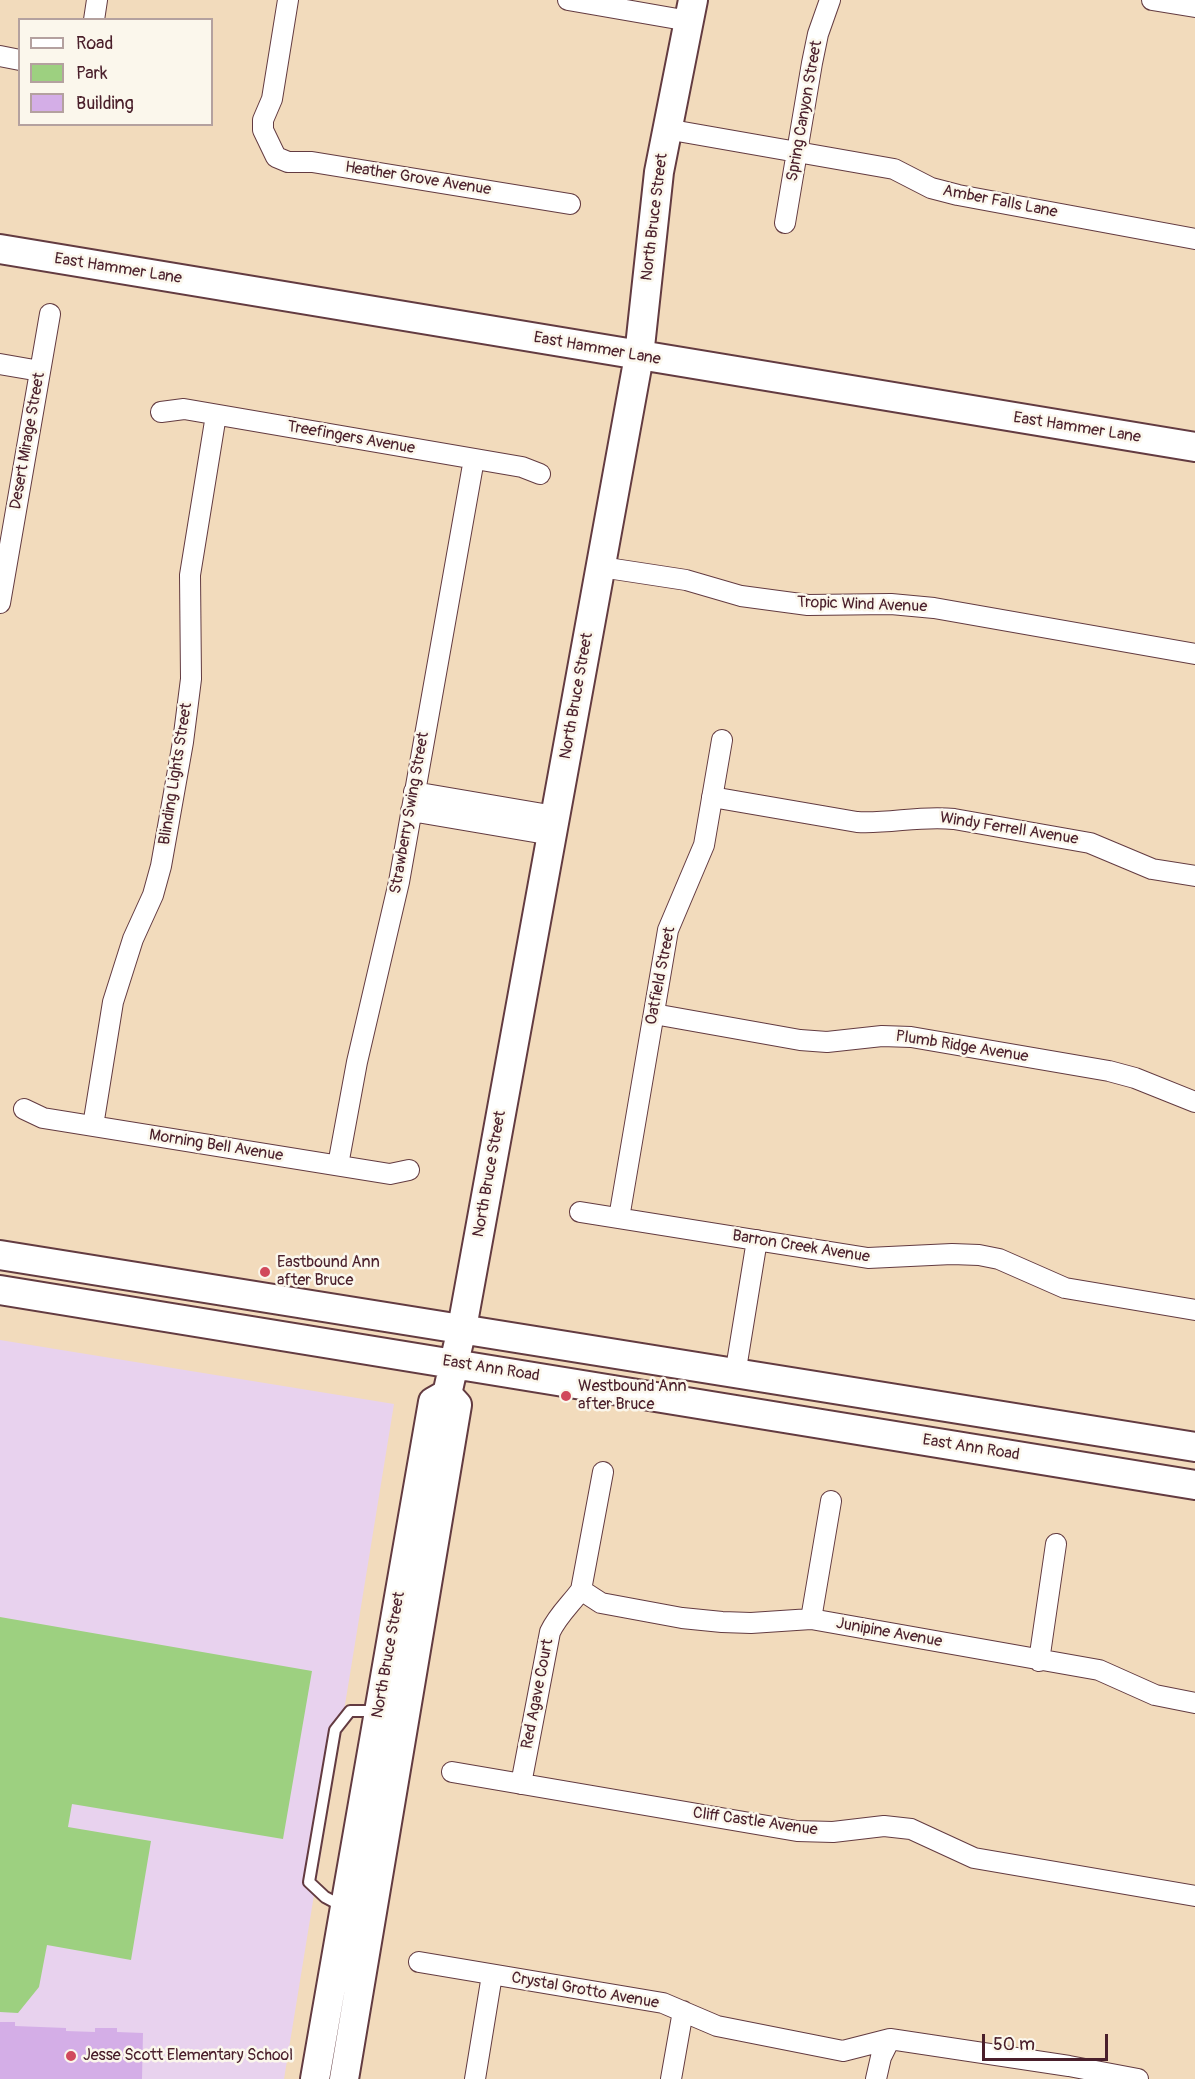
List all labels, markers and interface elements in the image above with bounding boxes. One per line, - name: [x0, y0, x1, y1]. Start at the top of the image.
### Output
- legend: [18, 18, 213, 126]
- text: Road: [76, 32, 113, 55]
- street label: Spring Canyon Street: [783, 39, 827, 183]
- text: Park: [76, 62, 108, 85]
- text: Building: [76, 92, 134, 115]
- street label: North Bruce Street: [638, 152, 672, 282]
- street label: Heather Grove Avenue: [344, 158, 492, 200]
- street label: Amber Falls Lane: [941, 181, 1059, 223]
- street label: East Hammer Lane: [53, 249, 183, 289]
- street label: East Hammer Lane: [532, 328, 662, 370]
- street label: Desert Mirage Street: [6, 371, 50, 511]
- street label: East Hammer Lane: [1012, 408, 1142, 448]
- street label: Treefingers Avenue: [286, 417, 416, 459]
- street label: Tropic Wind Avenue: [796, 593, 928, 617]
- street label: North Bruce Street: [556, 631, 598, 761]
- street label: Blinding Lights Street: [155, 702, 197, 846]
- street label: Strawberry Swing Street: [386, 731, 434, 895]
- street label: Windy Ferrell Avenue: [938, 809, 1080, 849]
- street label: Oatfield Street: [642, 925, 680, 1027]
- street label: Plumb Ridge Avenue: [894, 1027, 1030, 1067]
- street label: North Bruce Street: [469, 1109, 511, 1239]
- street label: Morning Bell Avenue: [148, 1126, 284, 1166]
- street label: Barron Creek Avenue: [731, 1227, 871, 1267]
- place label: Eastbound Ann after Bruce: [277, 1253, 380, 1291]
- marker: Eastbound Ann after Bruce: [258, 1265, 272, 1279]
- street label: East Ann Road: [441, 1352, 541, 1386]
- place label: Westbound Ann after Bruce: [578, 1377, 687, 1415]
- marker: Westbound Ann after Bruce: [559, 1389, 573, 1403]
- street label: East Ann Road: [921, 1431, 1021, 1465]
- street label: North Bruce Street: [368, 1590, 410, 1720]
- street label: Junipine Avenue: [834, 1614, 944, 1652]
- street label: Red Agave Court: [518, 1637, 558, 1751]
- street label: Cliff Castle Avenue: [691, 1804, 819, 1840]
- street label: Crystal Grotto Avenue: [510, 1969, 660, 2013]
- scale bar: [985, 2022, 1111, 2060]
- text: 50 m: [993, 2033, 1035, 2056]
- place label: Jesse Scott Elementary School: [83, 2046, 293, 2066]
- marker: Jesse Scott Elementary School: [64, 2049, 78, 2063]

